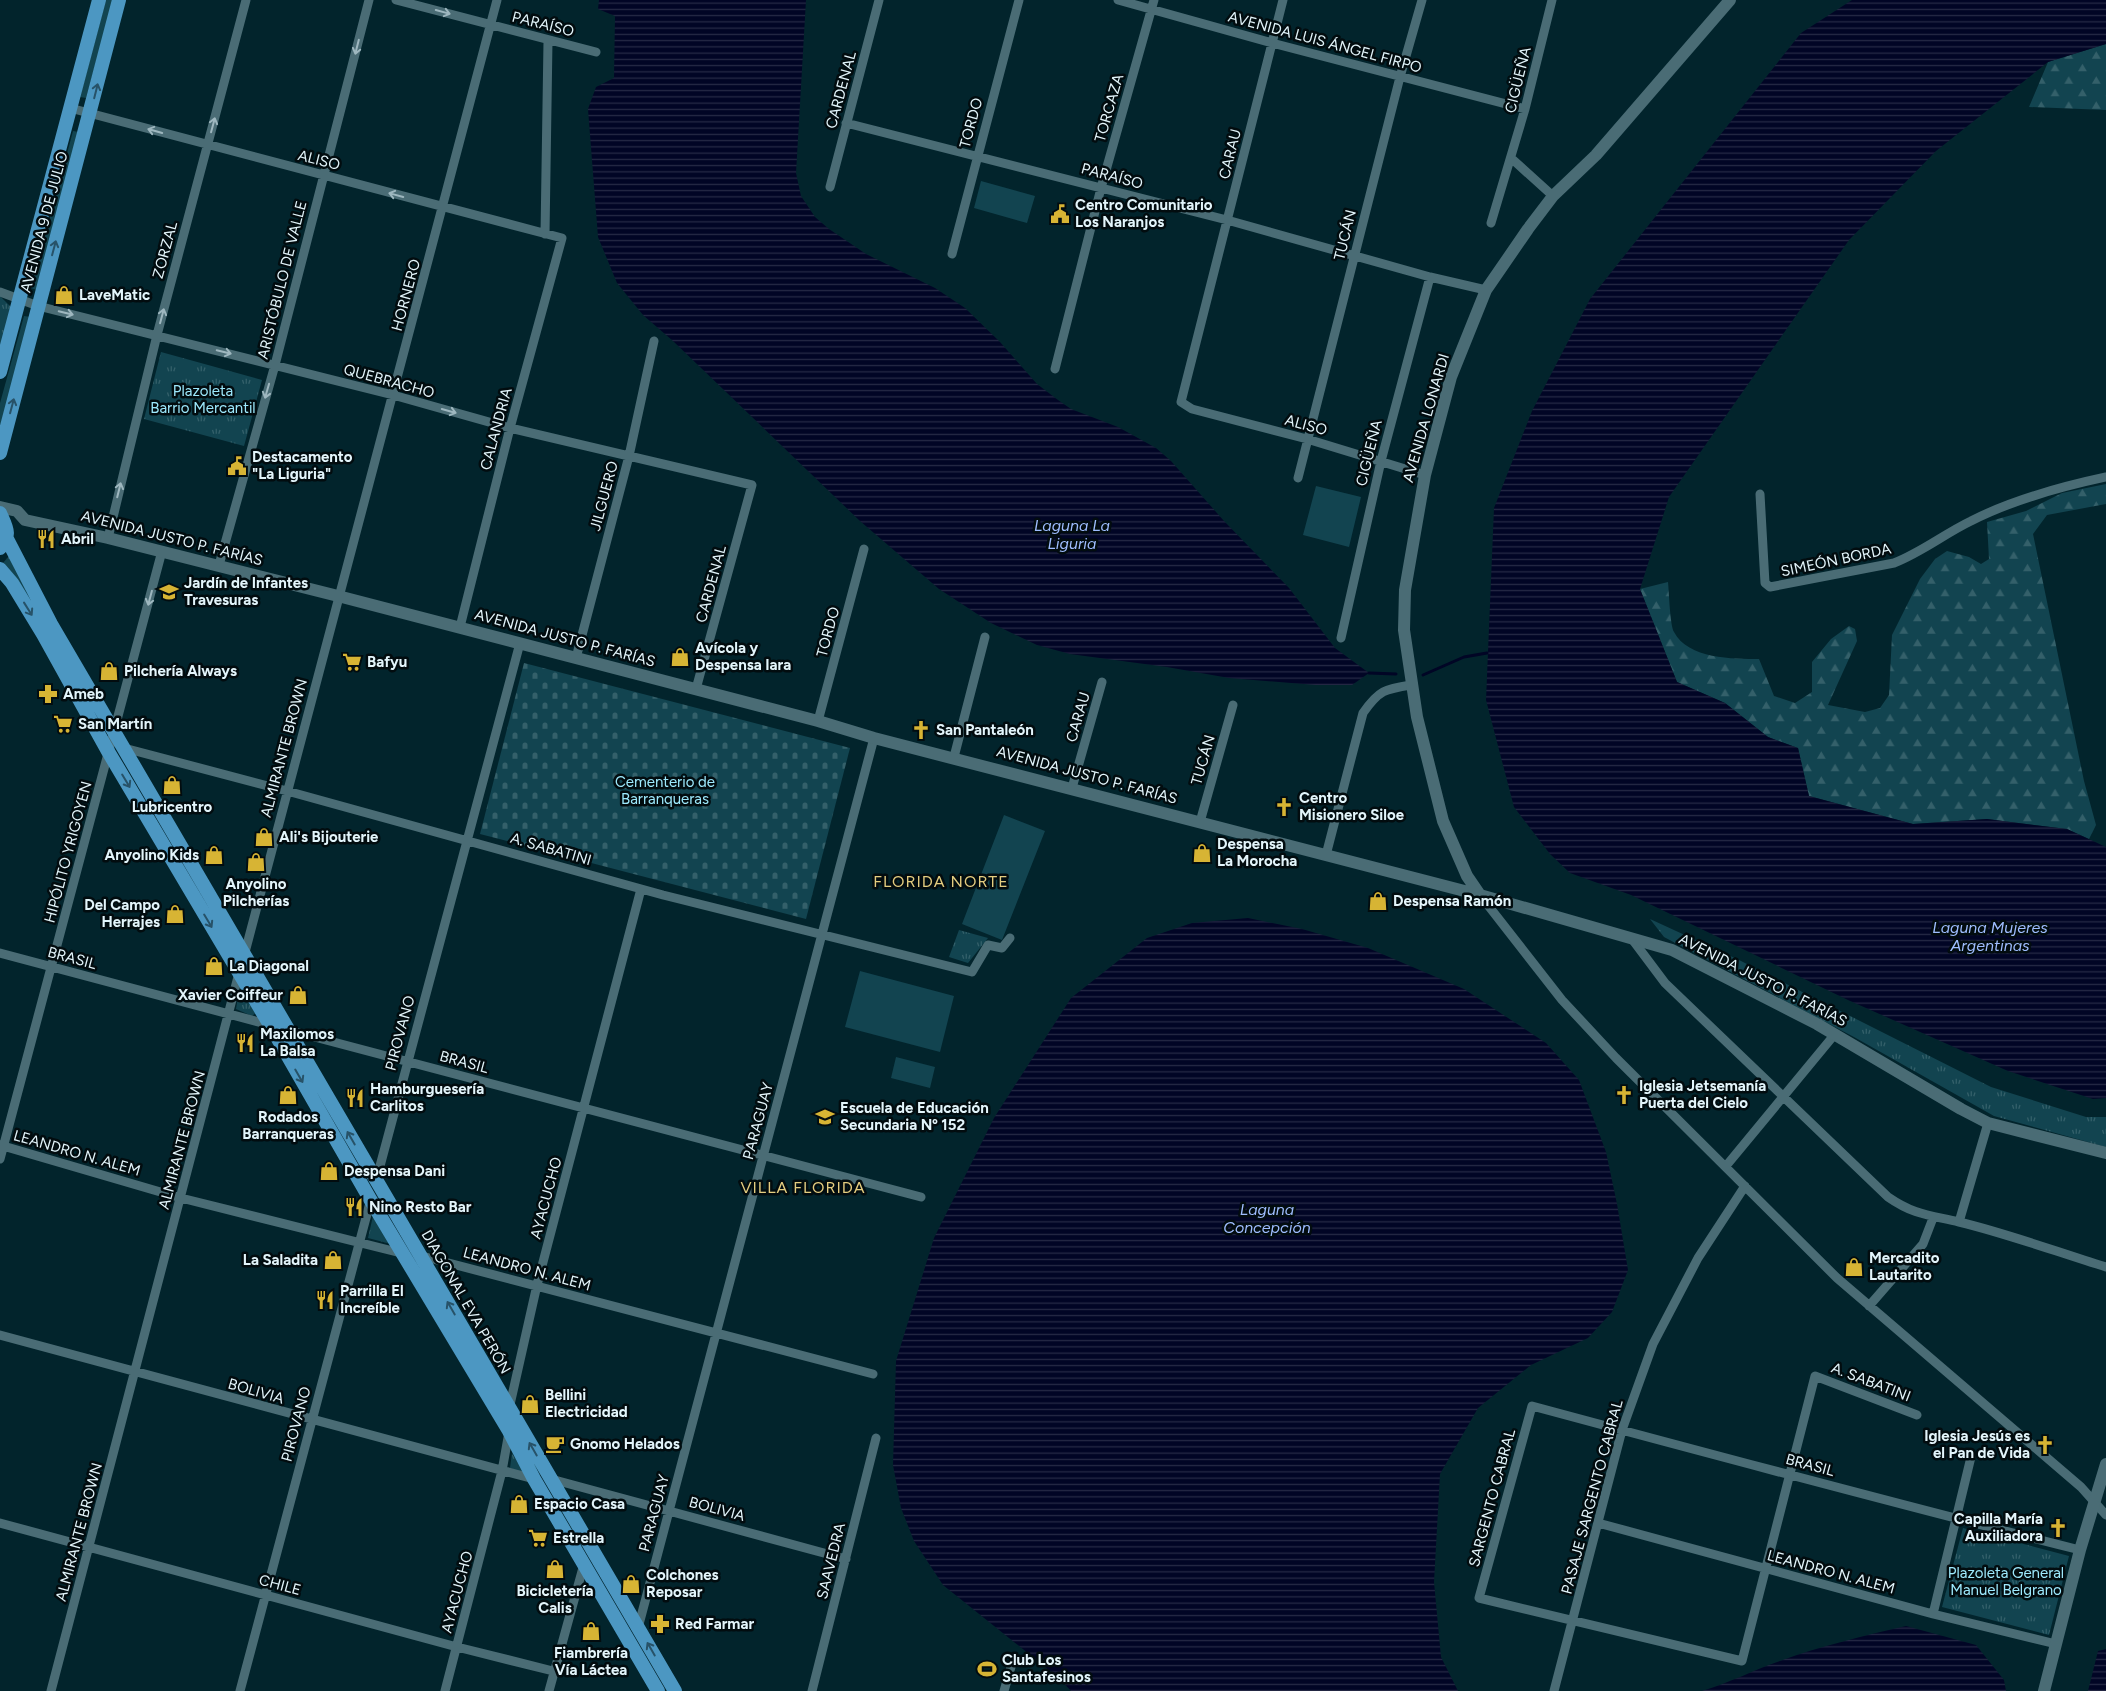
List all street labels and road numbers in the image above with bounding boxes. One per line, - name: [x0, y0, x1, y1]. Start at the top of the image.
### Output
- street label: AVENIDA LUIS ÁNGEL FIRPO: [1226, 7, 1424, 77]
- street label: PARAÍSO: [510, 8, 576, 40]
- street label: CIGÜEÑA: [1501, 45, 1535, 115]
- street label: CARDENAL: [822, 49, 860, 131]
- street label: TORCAZA: [1091, 72, 1127, 144]
- street label: TORDO: [956, 96, 986, 150]
- street label: CARAU: [1215, 127, 1245, 181]
- street label: ALISO: [296, 146, 342, 174]
- street label: AVENIDA 9 DE JULIO: [16, 149, 72, 295]
- street label: PARAÍSO: [1079, 159, 1145, 193]
- street label: ARISTÓBULO DE VALLE: [254, 199, 310, 361]
- street label: TUCÁN: [1330, 208, 1360, 262]
- street label: ZORZAL: [149, 219, 181, 280]
- street label: HORNERO: [388, 257, 424, 333]
- street label: AVENIDA LONARDI: [1399, 351, 1453, 485]
- street label: QUEBRACHO: [342, 360, 436, 402]
- street label: CALANDRIA: [476, 386, 516, 472]
- street label: ALISO: [1283, 411, 1329, 439]
- street label: CIGÜEÑA: [1352, 418, 1386, 488]
- street label: JILGUERO: [586, 459, 622, 533]
- street label: AVENIDA JUSTO P. FARÍAS: [79, 507, 265, 569]
- street label: SIMEÓN BORDA: [1779, 540, 1893, 580]
- street label: CARDENAL: [692, 543, 730, 625]
- street label: AVENIDA JUSTO P. FARÍAS: [473, 605, 657, 671]
- street label: TORDO: [813, 605, 843, 659]
- street label: ALMIRANTE BROWN: [257, 677, 311, 819]
- street label: CARAU: [1062, 690, 1094, 744]
- street label: TUCÁN: [1187, 733, 1219, 787]
- street label: AVENIDA JUSTO P. FARÍAS: [995, 742, 1179, 808]
- street label: HIPÓLITO YRIGOYEN: [40, 779, 96, 925]
- street label: A. SABATINI: [508, 829, 594, 869]
- street label: AVENIDA JUSTO P. FARÍAS: [1676, 930, 1850, 1030]
- street label: BRASIL: [46, 943, 99, 973]
- street label: PIROVANO: [381, 994, 419, 1072]
- street label: BRASIL: [438, 1047, 491, 1077]
- street label: ALMIRANTE BROWN: [155, 1069, 209, 1211]
- street label: PARAGUAY: [739, 1080, 777, 1162]
- street label: LEANDRO N. ALEM: [11, 1126, 143, 1180]
- street label: AYACUCHO: [526, 1155, 566, 1241]
- street label: DIAGONAL EVA PERÓN: [417, 1227, 515, 1377]
- street label: LEANDRO N. ALEM: [461, 1243, 593, 1295]
- street label: A. SABATINI: [1829, 1359, 1913, 1405]
- street label: BOLIVIA: [226, 1374, 286, 1408]
- street label: PIROVANO: [277, 1385, 315, 1463]
- street label: PASAJE SARGENTO CABRAL: [1557, 1398, 1627, 1596]
- street label: SARGENTO CABRAL: [1465, 1427, 1519, 1569]
- street label: BRASIL: [1784, 1450, 1837, 1480]
- street label: ALMIRANTE BROWN: [52, 1461, 106, 1603]
- street label: PARAGUAY: [635, 1472, 673, 1554]
- street label: BOLIVIA: [687, 1493, 747, 1525]
- street label: SAAVEDRA: [813, 1521, 849, 1601]
- street label: LEANDRO N. ALEM: [1765, 1546, 1897, 1598]
- street label: AYACUCHO: [437, 1549, 477, 1635]
- street label: CHILE: [257, 1571, 303, 1599]

